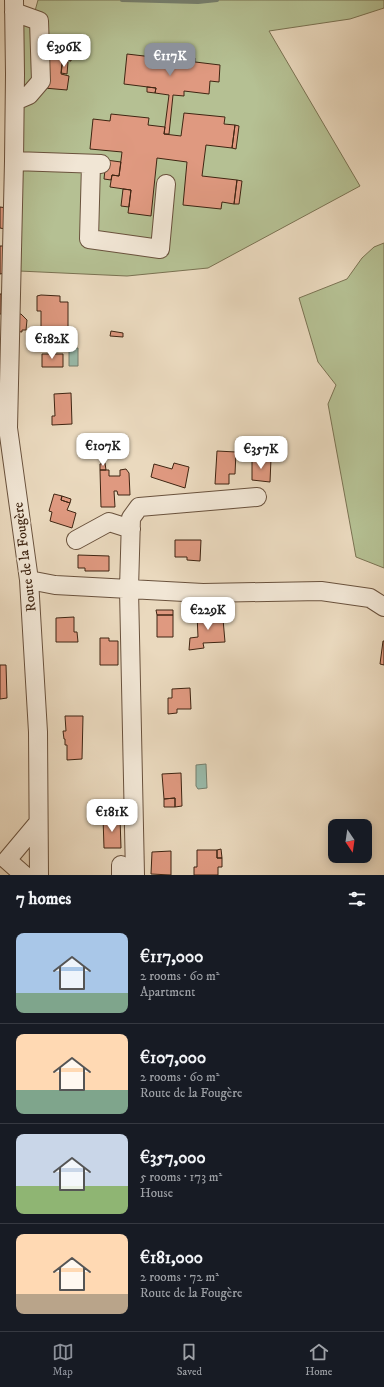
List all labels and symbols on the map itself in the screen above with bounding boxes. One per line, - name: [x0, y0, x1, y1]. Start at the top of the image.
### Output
- pin: €396K: [36, 34, 92, 68]
- pin: €117K: [142, 43, 198, 77]
- pin: €182K: [24, 326, 80, 360]
- pin: €107K: [75, 433, 131, 467]
- pin: €357K: [233, 436, 289, 470]
- street label: Route de la Fougère: [9, 501, 41, 613]
- pin: €229K: [180, 597, 236, 631]
- pin: €181K: [84, 799, 140, 833]
- north arrow: [328, 819, 372, 863]

